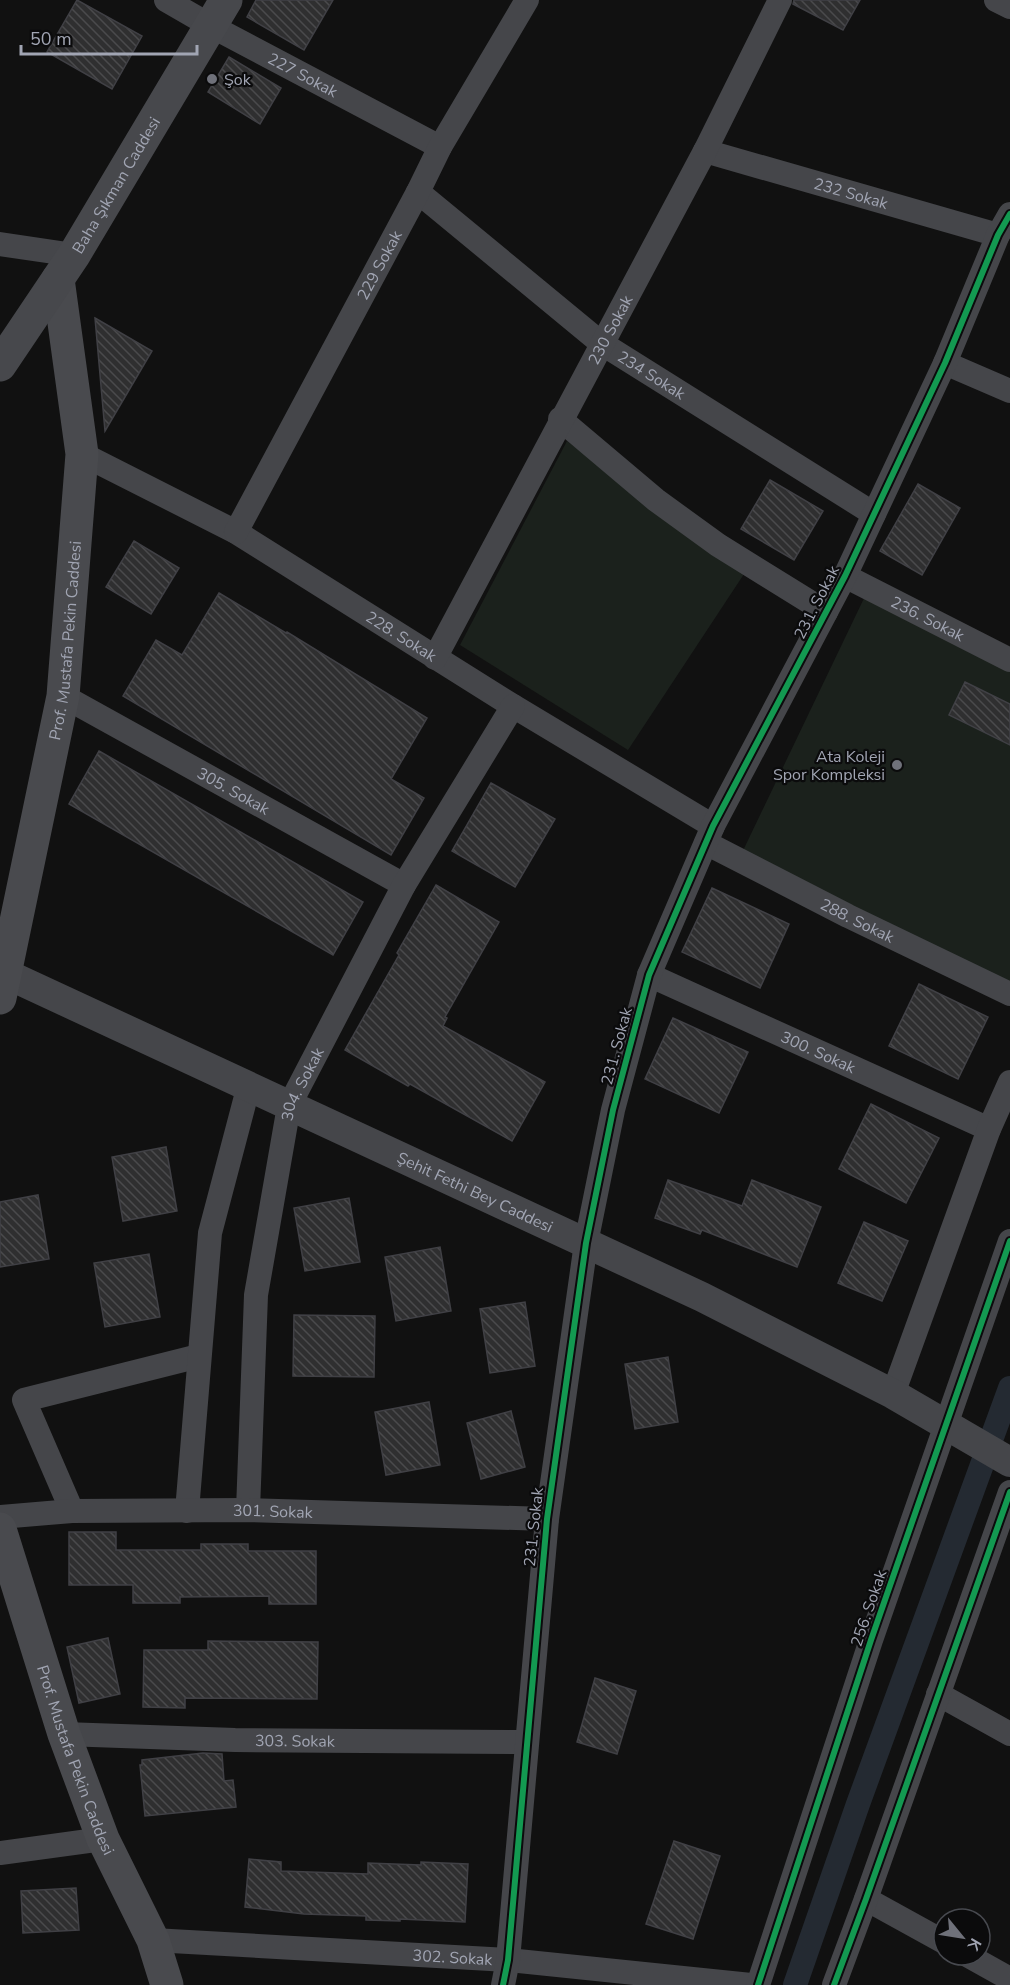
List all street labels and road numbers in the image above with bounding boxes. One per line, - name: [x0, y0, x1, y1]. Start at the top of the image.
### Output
- street label: 227 Sokak: [264, 48, 342, 103]
- street label: Baha Şıkman Caddesi: [67, 113, 166, 258]
- street label: 232 Sokak: [811, 173, 891, 215]
- street label: 229 Sokak: [352, 226, 408, 304]
- street label: 230 Sokak: [583, 290, 639, 369]
- street label: 234 Sokak: [613, 346, 690, 406]
- street label: Prof. Mustafa Pekin Caddesi: [44, 540, 87, 742]
- street label: 231. Sokak: [789, 561, 845, 643]
- street label: 236. Sokak: [887, 591, 969, 647]
- street label: 228. Sokak: [361, 606, 441, 668]
- street label: 305. Sokak: [193, 762, 274, 821]
- street label: 288. Sokak: [816, 894, 898, 949]
- street label: 231. Sokak: [596, 1004, 638, 1088]
- street label: 300. Sokak: [777, 1026, 860, 1080]
- street label: 304. Sokak: [277, 1043, 330, 1123]
- street label: Şehit Fethi Bey Caddesi: [393, 1147, 556, 1238]
- street label: 231. Sokak: [519, 1485, 549, 1568]
- street label: 301. Sokak: [233, 1500, 314, 1524]
- street label: 256. Sokak: [846, 1566, 893, 1650]
- street label: Prof. Mustafa Pekin Caddesi: [31, 1662, 119, 1859]
- street label: 303. Sokak: [255, 1730, 336, 1753]
- street label: 302. Sokak: [412, 1945, 494, 1971]

